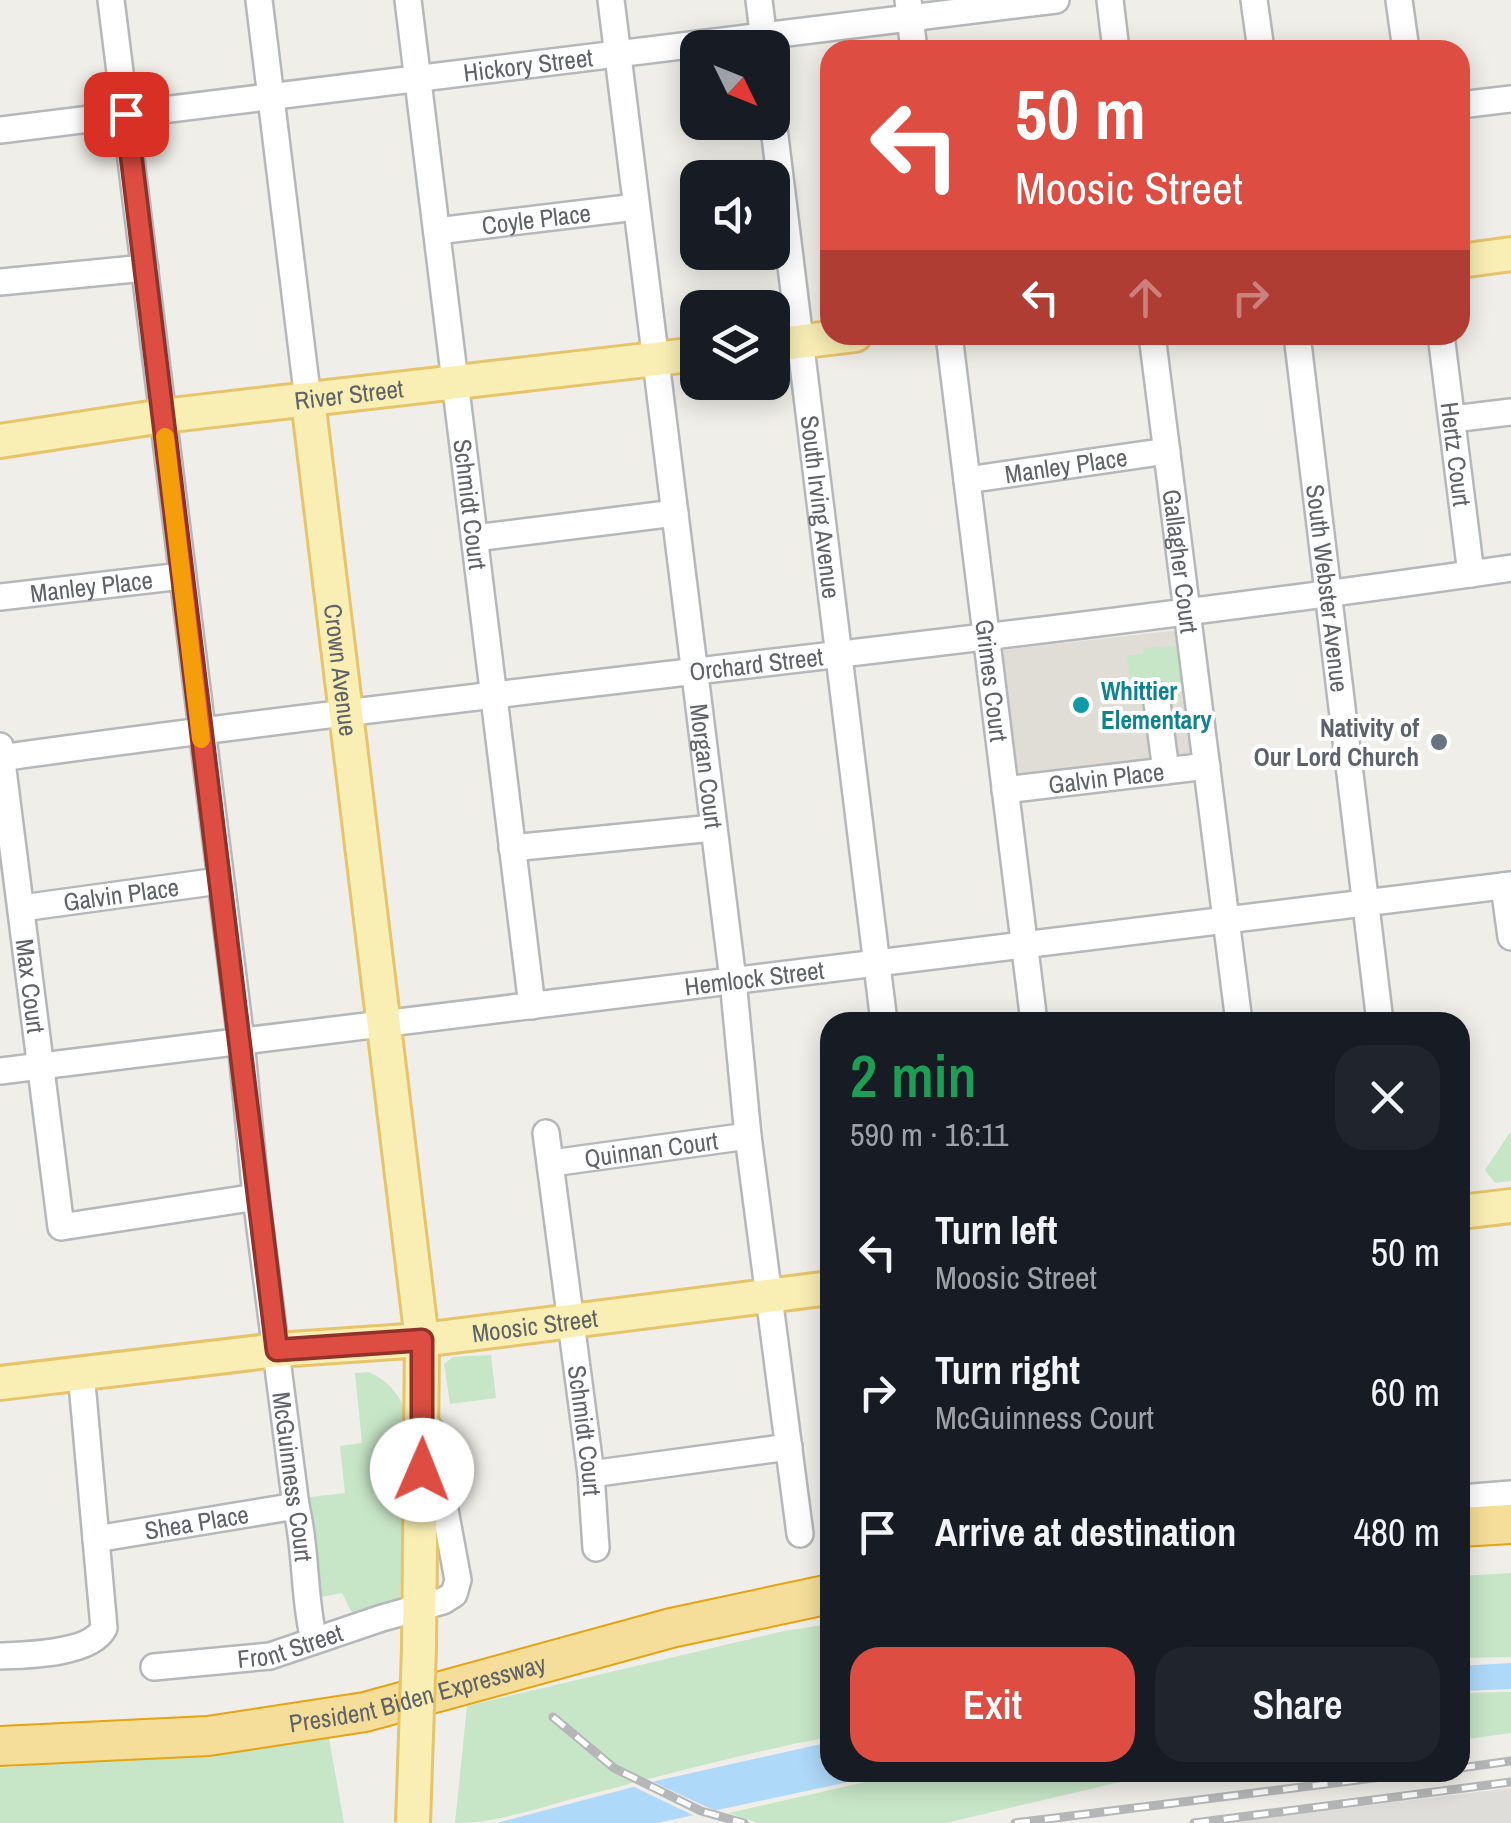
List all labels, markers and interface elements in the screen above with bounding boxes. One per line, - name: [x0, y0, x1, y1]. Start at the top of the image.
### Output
- north arrow: [680, 30, 790, 140]
- map controls: [680, 30, 790, 400]
- street label: Hickory Street: [461, 40, 595, 90]
- text: 50 m: [1015, 67, 1146, 161]
- pin: [84, 72, 169, 157]
- icon: left: [850, 80, 980, 210]
- icon: arrive: [99, 87, 154, 142]
- text: Moosic Street: [1015, 157, 1243, 218]
- button: sound: [680, 160, 790, 270]
- street label: Coyle Place: [480, 196, 593, 242]
- icon: left: [1013, 270, 1068, 325]
- icon: ahead: [1118, 270, 1173, 325]
- icon: right: [1223, 270, 1278, 325]
- button: layers: [680, 290, 790, 400]
- street label: River Street: [293, 371, 405, 418]
- street label: Hertz Court: [1433, 400, 1479, 509]
- street label: South Irving Avenue: [792, 413, 849, 601]
- street label: Schmidt Court: [445, 437, 495, 572]
- street label: Manley Place: [1003, 440, 1129, 491]
- street label: South Webster Avenue: [1298, 482, 1357, 694]
- street label: Gallagher Court: [1155, 487, 1207, 635]
- street label: Manley Place: [28, 563, 155, 610]
- street label: Crown Avenue: [316, 602, 366, 738]
- street label: Grimes Court: [967, 617, 1016, 744]
- street label: Orchard Street: [687, 639, 825, 689]
- place label: Whittier Elementary: [1101, 674, 1212, 737]
- marker: Whittier Elementary: [1070, 694, 1092, 716]
- street label: Morgan Court: [682, 702, 731, 831]
- place label: Nativity of Our Lord Church: [1254, 711, 1419, 774]
- marker: Nativity of Our Lord Church: [1428, 731, 1450, 753]
- street label: Galvin Place: [1047, 754, 1166, 802]
- street label: Galvin Place: [61, 870, 181, 919]
- street label: Max Court: [8, 937, 53, 1035]
- street label: Hemlock Street: [683, 953, 826, 1004]
- text: 2 min: [850, 1035, 977, 1116]
- button: close: [1335, 1045, 1440, 1150]
- text: 590 m · 16:11: [850, 1113, 1009, 1156]
- street label: Quinnan Court: [582, 1123, 720, 1175]
- text: Turn left: [935, 1205, 1057, 1256]
- icon: left: [850, 1225, 905, 1280]
- text: 50 m: [1371, 1227, 1440, 1278]
- text: Moosic Street: [935, 1256, 1097, 1299]
- street label: Moosic Street: [470, 1301, 600, 1350]
- text: Turn right: [935, 1345, 1080, 1396]
- street label: Schmidt Court: [560, 1363, 609, 1497]
- icon: right: [850, 1365, 905, 1420]
- text: 60 m: [1371, 1367, 1440, 1418]
- street label: McGuinness Court: [264, 1390, 321, 1563]
- text: McGuinness Court: [935, 1396, 1154, 1439]
- position arrow: [370, 1418, 474, 1522]
- street label: Shea Place: [142, 1497, 251, 1548]
- icon: arrive: [850, 1505, 905, 1560]
- text: Arrive at destination: [935, 1507, 1236, 1558]
- text: 480 m: [1353, 1507, 1440, 1558]
- street label: Front Street: [236, 1616, 347, 1676]
- street label: President Biden Expressway: [287, 1646, 550, 1740]
- button: Exit: [850, 1647, 1135, 1762]
- button: Share: [1155, 1647, 1440, 1762]

